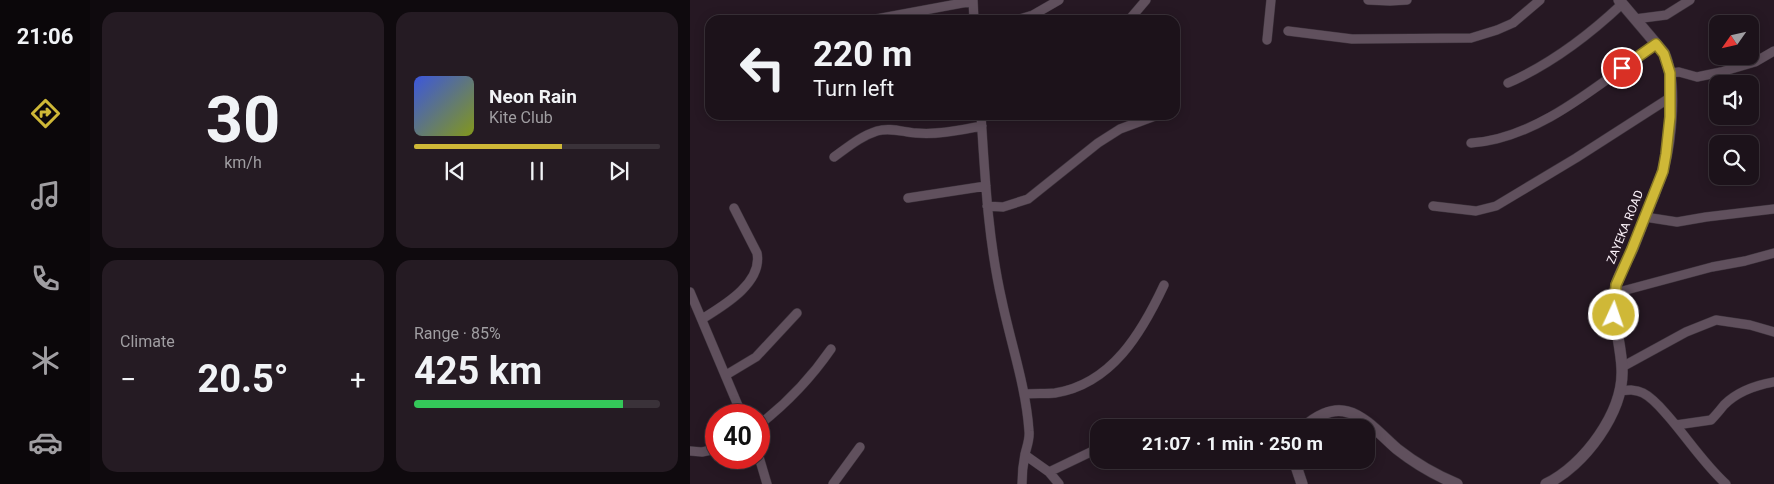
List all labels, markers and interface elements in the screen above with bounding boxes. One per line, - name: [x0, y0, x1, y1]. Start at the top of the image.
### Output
- north arrow: [1709, 15, 1759, 65]
- map controls: [1709, 15, 1759, 185]
- text: 21:06: [17, 24, 73, 49]
- text: 220 m: [813, 34, 912, 75]
- icon: left: [730, 35, 795, 100]
- pin: [1601, 47, 1643, 89]
- icon: arrive: [1608, 54, 1636, 82]
- button: sound: [1709, 75, 1759, 125]
- text: Turn left: [813, 76, 894, 101]
- text: 30: [206, 82, 280, 158]
- text: Neon Rain: [489, 85, 577, 108]
- icon: directions: [28, 96, 63, 131]
- text: Kite Club: [489, 108, 553, 127]
- button: search: [1709, 135, 1759, 185]
- text: km/h: [224, 153, 262, 172]
- icon: previous: [441, 157, 469, 185]
- icon: pause: [523, 157, 551, 185]
- icon: next: [605, 157, 633, 185]
- icon: music: [28, 178, 63, 213]
- street label: ZAYEKA ROAD: [1604, 188, 1646, 266]
- icon: phone: [28, 261, 63, 296]
- position arrow: [1587, 288, 1639, 340]
- text: Range · 85%: [414, 324, 501, 343]
- text: Climate: [120, 332, 175, 351]
- icon: climate: [28, 343, 63, 378]
- text: 425 km: [414, 349, 542, 393]
- text: 20.5°: [197, 357, 289, 401]
- text: −: [120, 363, 136, 396]
- text: +: [350, 363, 366, 396]
- speed limit sign: 40: [705, 404, 770, 469]
- icon: car: [28, 425, 63, 460]
- text: 21:07 · 1 min · 250 m: [1142, 432, 1323, 455]

